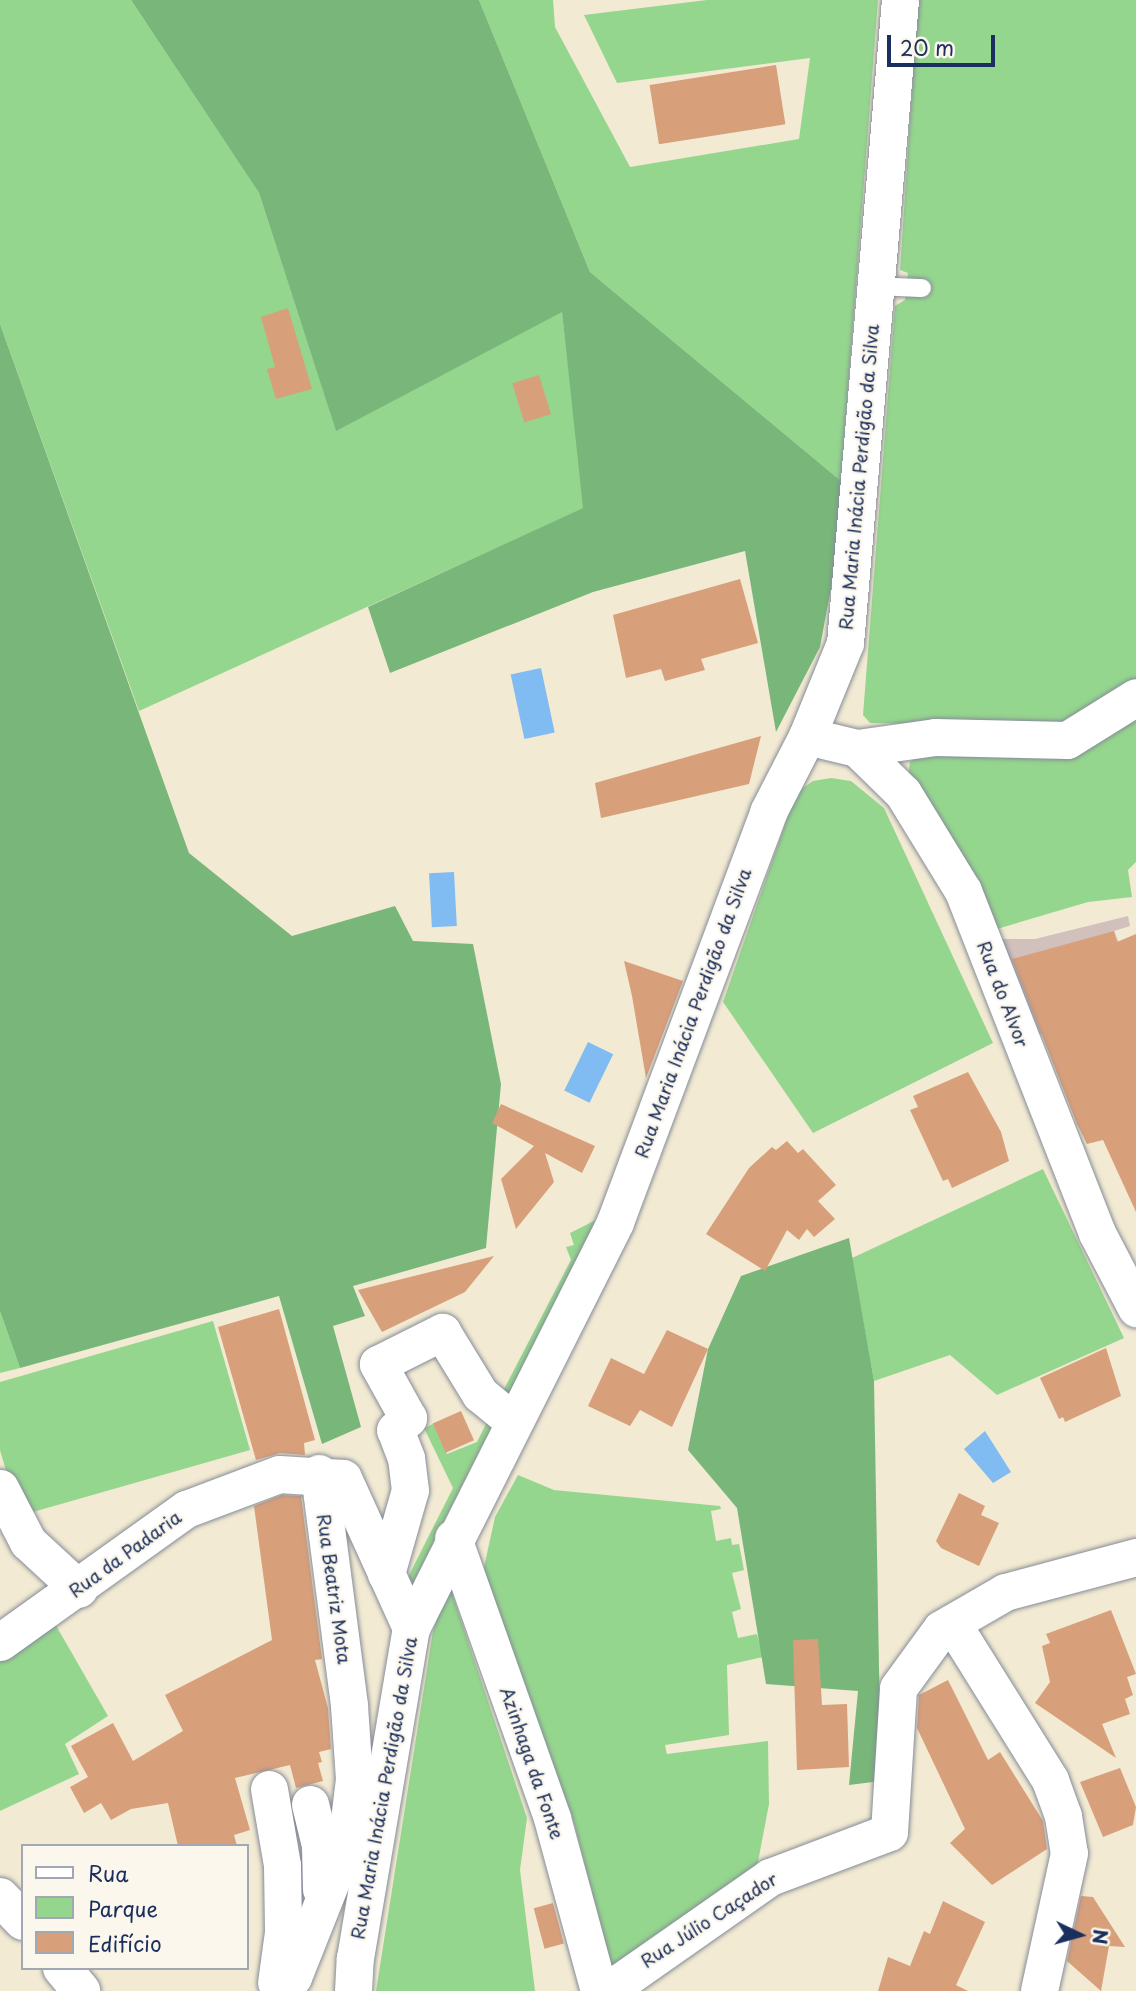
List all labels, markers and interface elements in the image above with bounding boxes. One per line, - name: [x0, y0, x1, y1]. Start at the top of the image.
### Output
- scale bar: [891, 21, 1000, 65]
- text: 20 m: [900, 31, 954, 63]
- street label: Rua Maria Inácia Perdigão da Silva: [835, 323, 883, 631]
- street label: Rua Maria Inácia Perdigão da Silva: [630, 865, 756, 1161]
- street label: Rua do Alvor: [973, 938, 1033, 1050]
- street label: Rua da Padaria: [64, 1506, 186, 1602]
- street label: Rua Beatriz Mota: [313, 1512, 355, 1666]
- street label: Rua Maria Inácia Perdigão da Silva: [347, 1635, 421, 1941]
- street label: Azinhaga da Fonte: [495, 1683, 569, 1843]
- legend: [21, 1844, 248, 1970]
- text: Rua: [88, 1857, 128, 1889]
- street label: Rua Júlio Caçador: [635, 1867, 783, 1973]
- text: Parque: [88, 1892, 158, 1924]
- north arrow: [1045, 1900, 1115, 1970]
- text: Edifício: [88, 1927, 162, 1959]
- text: N: [1086, 1928, 1116, 1946]

